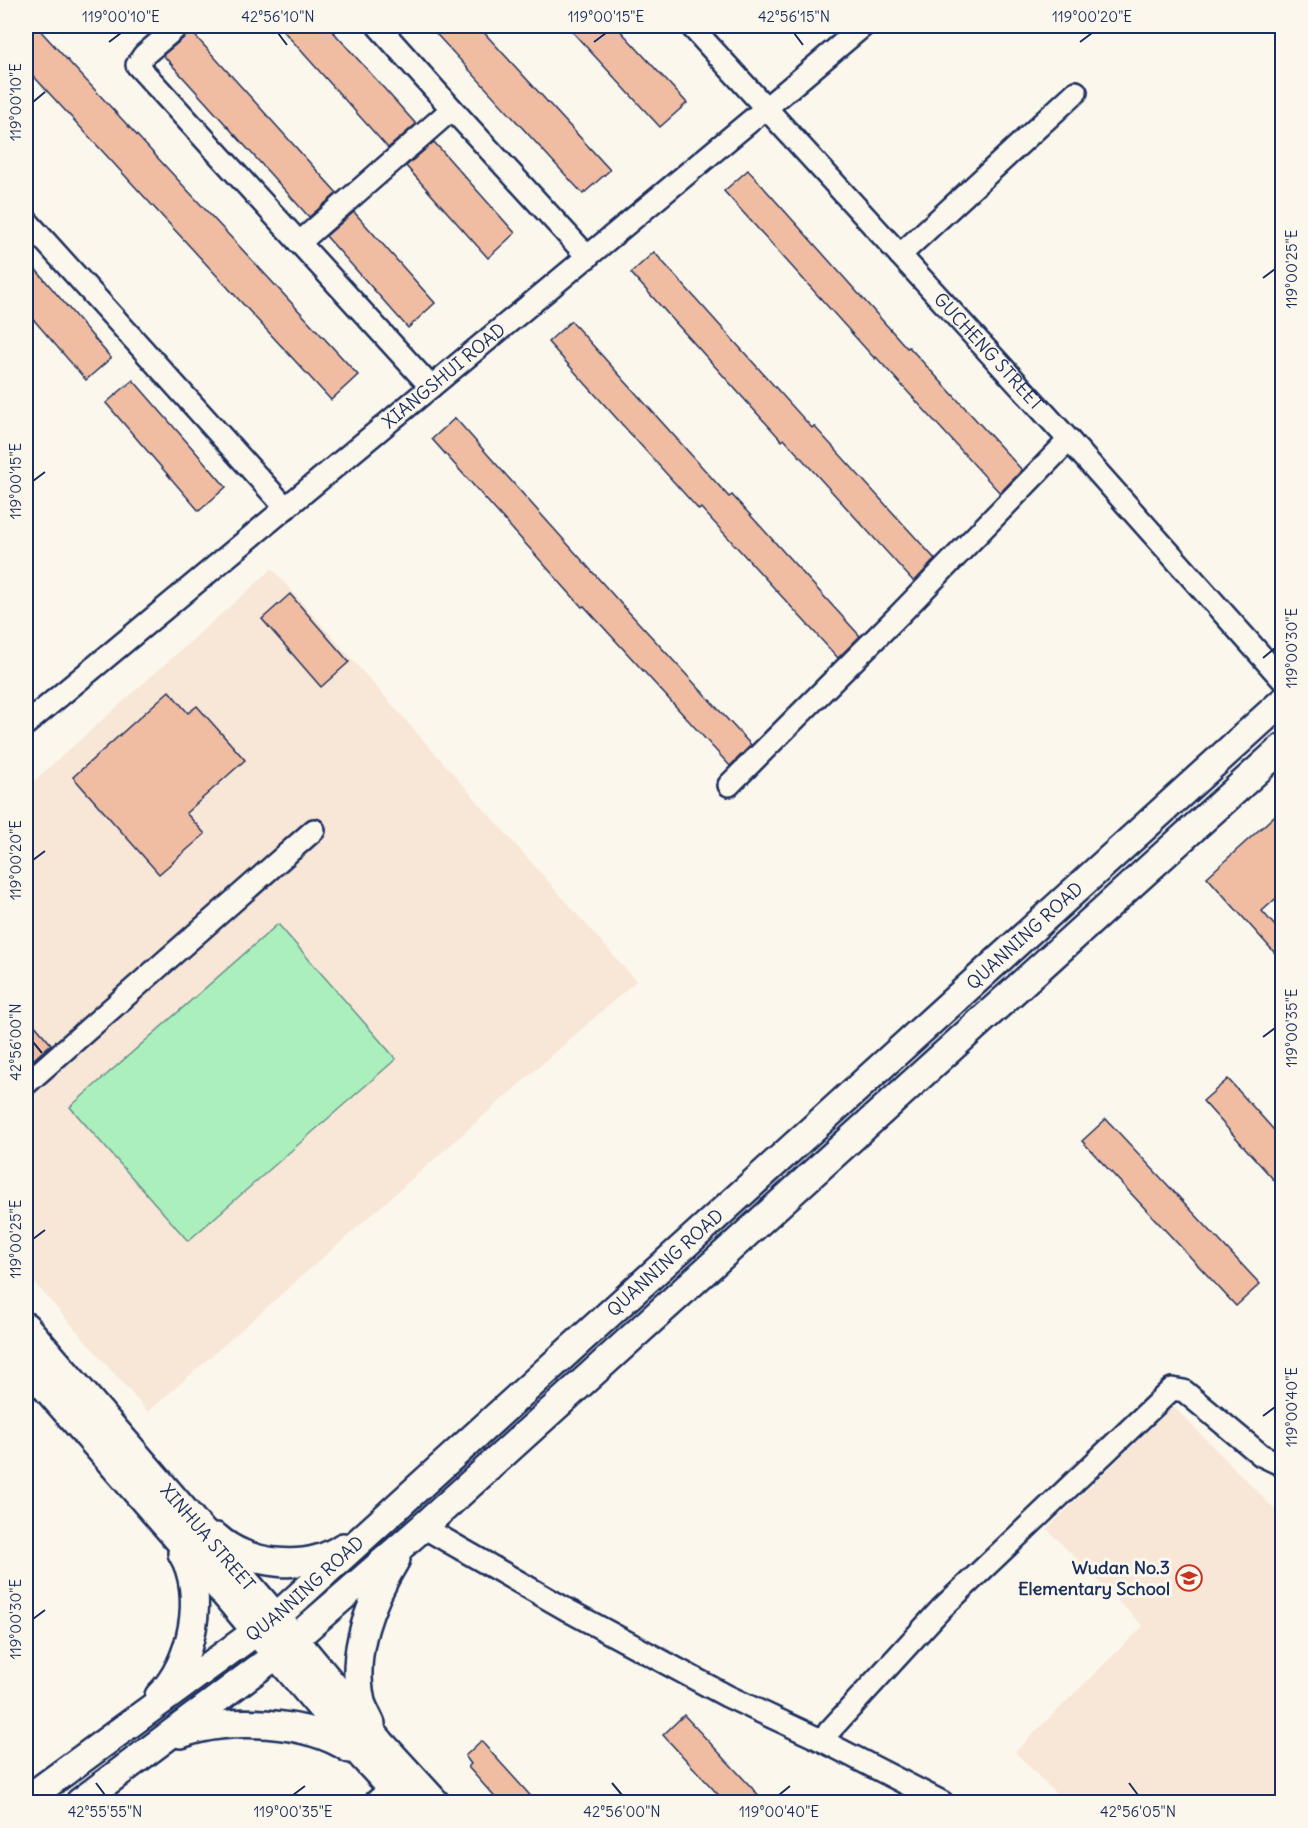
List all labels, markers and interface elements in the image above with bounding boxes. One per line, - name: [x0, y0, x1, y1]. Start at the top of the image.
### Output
- text: 119°00'10"E: [82, 7, 160, 26]
- text: 42°56'10"N: [241, 7, 315, 26]
- text: 119°00'15"E: [568, 7, 645, 26]
- text: 42°56'15"N: [758, 7, 830, 26]
- text: 119°00'20"E: [1052, 7, 1132, 26]
- text: 119°00'10"E: [6, 63, 25, 141]
- text: 119°00'25"E: [1282, 229, 1301, 308]
- street label: GUCHENG STREET: [929, 288, 1048, 415]
- street label: XIANGSHUI ROAD: [378, 318, 510, 433]
- text: 119°00'15"E: [6, 442, 25, 519]
- text: 119°00'30"E: [1282, 608, 1301, 688]
- text: 119°00'20"E: [6, 820, 25, 900]
- street label: QUANNING ROAD: [961, 877, 1088, 994]
- text: 119°00'35"E: [1282, 988, 1301, 1068]
- text: 42°56'00"N: [6, 1003, 25, 1081]
- text: 119°00'25"E: [6, 1199, 25, 1278]
- street label: QUANNING ROAD: [602, 1204, 728, 1321]
- text: 119°00'40"E: [1282, 1367, 1301, 1447]
- street label: XINHUA STREET: [155, 1479, 260, 1596]
- street label: QUANNING ROAD: [241, 1531, 368, 1646]
- place label: Wudan No.3 Elementary School: [1018, 1556, 1170, 1600]
- school or university icon: Wudan No.3 Elementary School: [1174, 1563, 1204, 1593]
- text: 119°00'30"E: [6, 1579, 25, 1659]
- text: 42°55'55"N: [68, 1802, 142, 1821]
- text: 119°00'35"E: [253, 1802, 333, 1821]
- text: 42°56'00"N: [583, 1802, 661, 1821]
- text: 119°00'40"E: [739, 1802, 819, 1821]
- text: 42°56'05"N: [1100, 1802, 1176, 1821]

